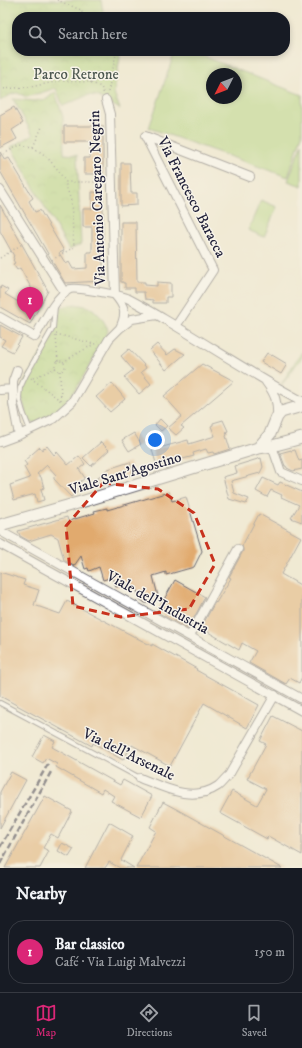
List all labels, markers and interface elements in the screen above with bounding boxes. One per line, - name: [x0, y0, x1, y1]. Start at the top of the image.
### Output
- search box: [12, 12, 290, 56]
- icon: search: [26, 23, 48, 45]
- text: Search here: [58, 25, 127, 44]
- park label: Parco Retrone: [33, 65, 119, 84]
- north arrow: [206, 68, 242, 104]
- street label: Via Antonio Caregaro Negrin: [85, 110, 110, 287]
- street label: Via Francesco Baracca: [152, 133, 230, 261]
- pin: 1: [17, 287, 43, 320]
- your location: [145, 430, 165, 450]
- street label: Viale Sant'Agostino: [66, 447, 184, 500]
- street label: Viale dell'Industria: [102, 566, 213, 639]
- street label: Via dell'Arsenale: [79, 724, 178, 785]
- text: Nearby: [16, 883, 66, 905]
- text: Bar classico: [55, 935, 125, 954]
- text: 1: [28, 944, 32, 960]
- text: 150 m: [254, 944, 285, 960]
- text: Café · Via Luigi Malvezzi: [55, 954, 186, 970]
- tab: Map: [35, 1002, 57, 1040]
- tab: Directions: [127, 1002, 172, 1040]
- tab: Saved: [242, 1002, 267, 1040]

